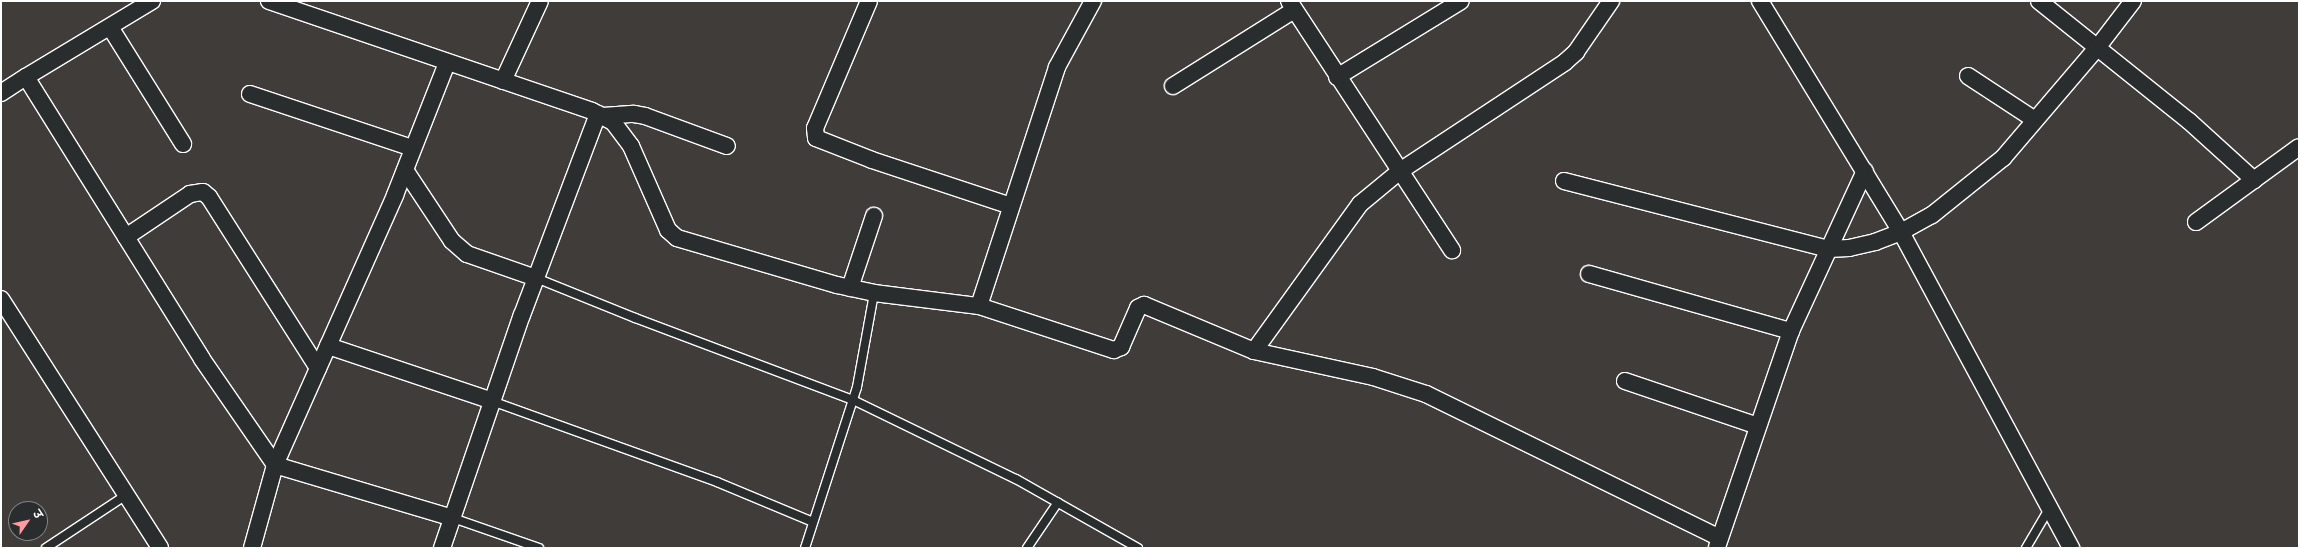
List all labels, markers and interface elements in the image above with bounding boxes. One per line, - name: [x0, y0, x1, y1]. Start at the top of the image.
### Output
- north arrow: [8, 501, 48, 541]
- text: उ: [29, 507, 46, 522]

